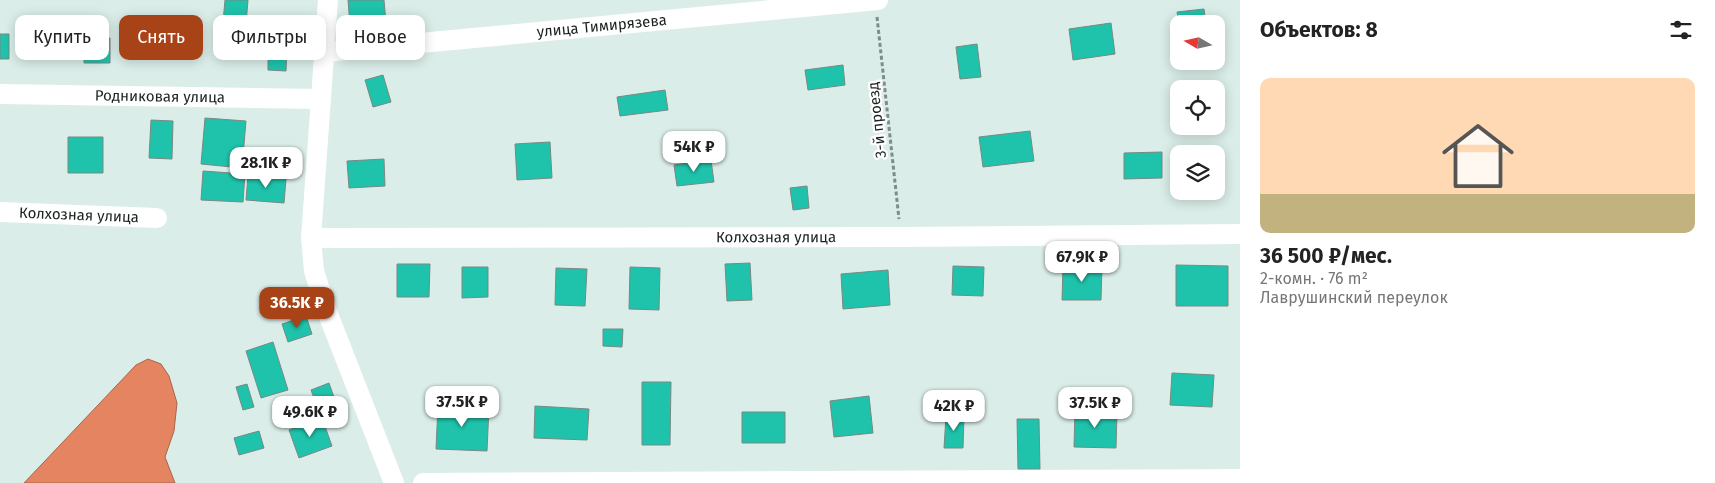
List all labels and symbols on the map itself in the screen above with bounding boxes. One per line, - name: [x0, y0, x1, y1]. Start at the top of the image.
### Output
- street label: улица Тимирязева: [536, 11, 668, 41]
- north arrow: [1170, 15, 1225, 70]
- street label: 3-й проезд: [864, 81, 890, 159]
- street label: Родниковая улица: [95, 86, 225, 107]
- pin: 54K ₽: [659, 130, 729, 173]
- pin: 28.1K ₽: [220, 146, 312, 189]
- street label: Колхозная улица: [19, 204, 139, 226]
- street label: Колхозная улица: [716, 228, 836, 246]
- pin: 67.9K ₽: [1036, 240, 1128, 283]
- pin: 36.5K ₽: [251, 286, 343, 329]
- pin: 37.5K ₽: [416, 386, 508, 428]
- pin: 37.5K ₽: [1049, 386, 1141, 429]
- pin: 42K ₽: [919, 390, 989, 432]
- pin: 49.6K ₽: [264, 396, 356, 438]

